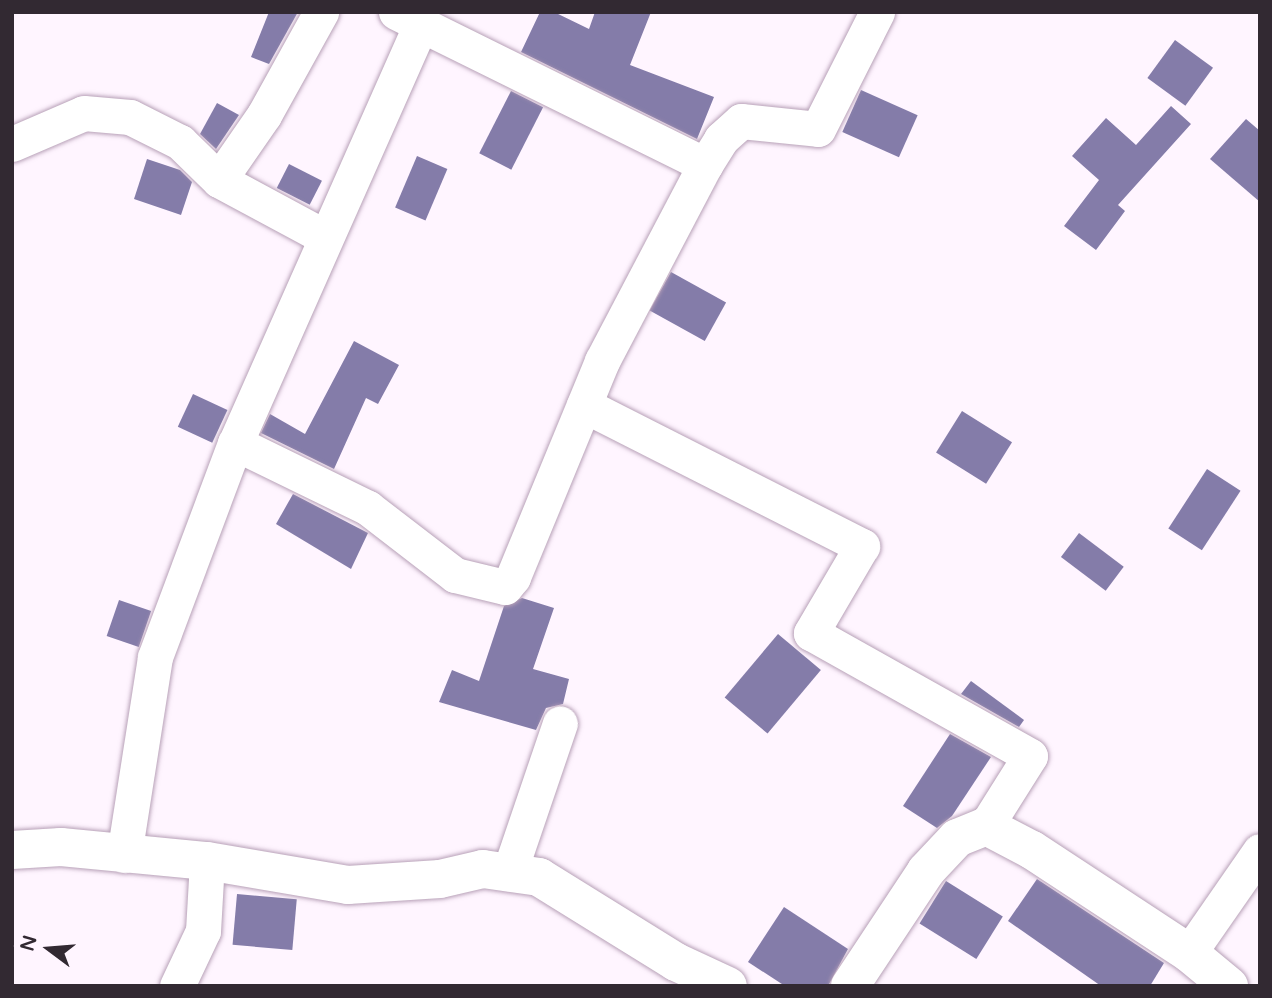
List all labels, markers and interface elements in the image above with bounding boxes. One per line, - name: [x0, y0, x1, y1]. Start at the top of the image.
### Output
- north arrow: [14, 914, 84, 984]
- text: N: [16, 933, 41, 954]

